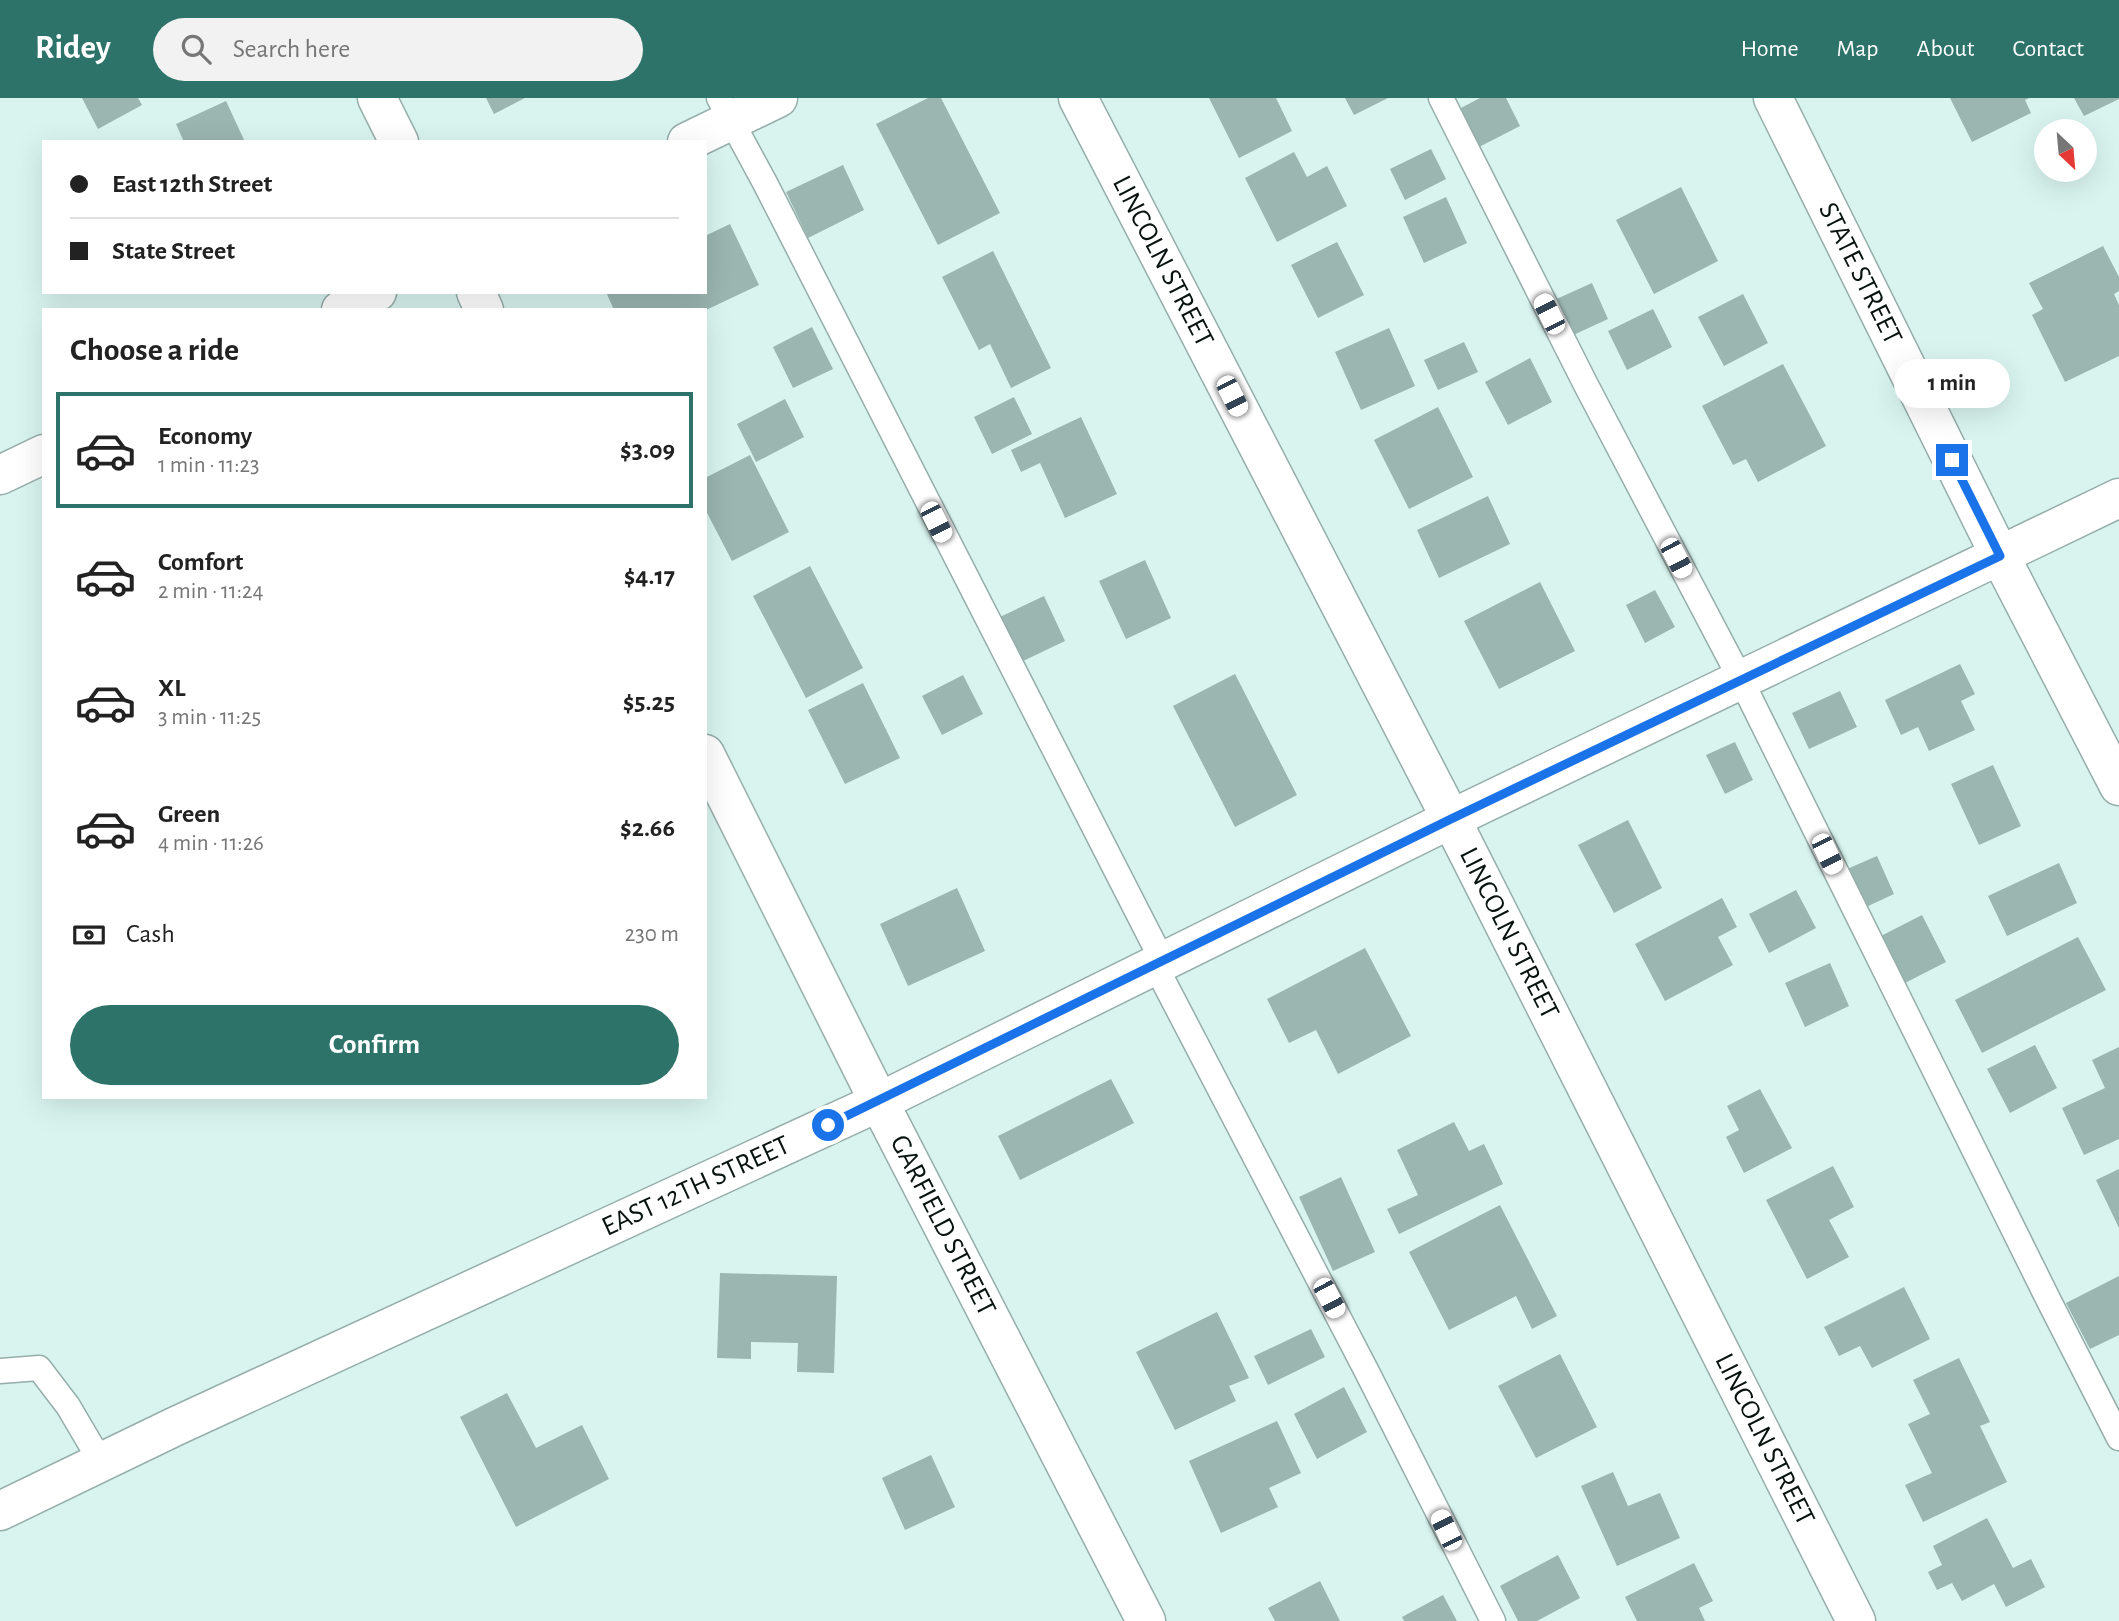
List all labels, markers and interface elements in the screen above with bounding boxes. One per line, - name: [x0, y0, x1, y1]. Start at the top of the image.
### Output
- search box: [153, 18, 643, 81]
- icon: search: [177, 30, 215, 68]
- text: Ridey: [35, 32, 111, 65]
- text: Search here: [233, 36, 350, 62]
- text: Home: [1741, 37, 1799, 61]
- text: Map: [1837, 37, 1879, 61]
- text: About: [1917, 37, 1974, 61]
- text: Contact: [2012, 37, 2084, 61]
- north arrow: [2034, 119, 2096, 182]
- map controls: [2034, 119, 2097, 182]
- text: East 12th Street: [112, 171, 272, 197]
- street label: LINCOLN STREET: [1107, 171, 1218, 352]
- street label: STATE STREET: [1813, 198, 1907, 349]
- text: State Street: [112, 238, 235, 264]
- car: [1531, 291, 1568, 337]
- text: Choose a ride: [70, 334, 239, 366]
- callout: 1 min: [1894, 358, 2010, 408]
- text: 1 min: [1928, 372, 1976, 395]
- car: [1214, 373, 1251, 419]
- icon: car: [74, 419, 137, 482]
- text: Economy: [158, 423, 252, 449]
- text: $3.09: [620, 437, 675, 463]
- route end: [1936, 444, 1968, 476]
- text: 1 min · 11:23: [158, 454, 259, 477]
- car: [918, 499, 955, 545]
- car: [1657, 535, 1696, 581]
- icon: car: [74, 545, 137, 608]
- text: Comfort: [158, 549, 243, 575]
- text: $4.17: [624, 563, 675, 589]
- text: 2 min · 11:24: [158, 580, 264, 603]
- icon: car: [74, 671, 137, 734]
- text: XL: [158, 675, 185, 701]
- text: $5.25: [623, 689, 675, 715]
- text: 3 min · 11:25: [158, 706, 261, 729]
- icon: car: [74, 797, 137, 860]
- text: Green: [158, 801, 220, 827]
- text: $2.66: [620, 815, 675, 841]
- car: [1809, 831, 1846, 877]
- text: 4 min · 11:26: [158, 832, 264, 855]
- street label: LINCOLN STREET: [1454, 843, 1564, 1024]
- icon: cash: [70, 916, 108, 954]
- text: Cash: [126, 921, 175, 947]
- text: 230 m: [625, 923, 679, 946]
- button: Confirm: [70, 1005, 679, 1085]
- route start: [812, 1109, 844, 1141]
- street label: EAST 12TH STREET: [598, 1131, 795, 1242]
- street label: GARFIELD STREET: [885, 1131, 1001, 1321]
- car: [1310, 1275, 1349, 1321]
- street label: LINCOLN STREET: [1709, 1349, 1819, 1530]
- car: [1428, 1507, 1465, 1553]

